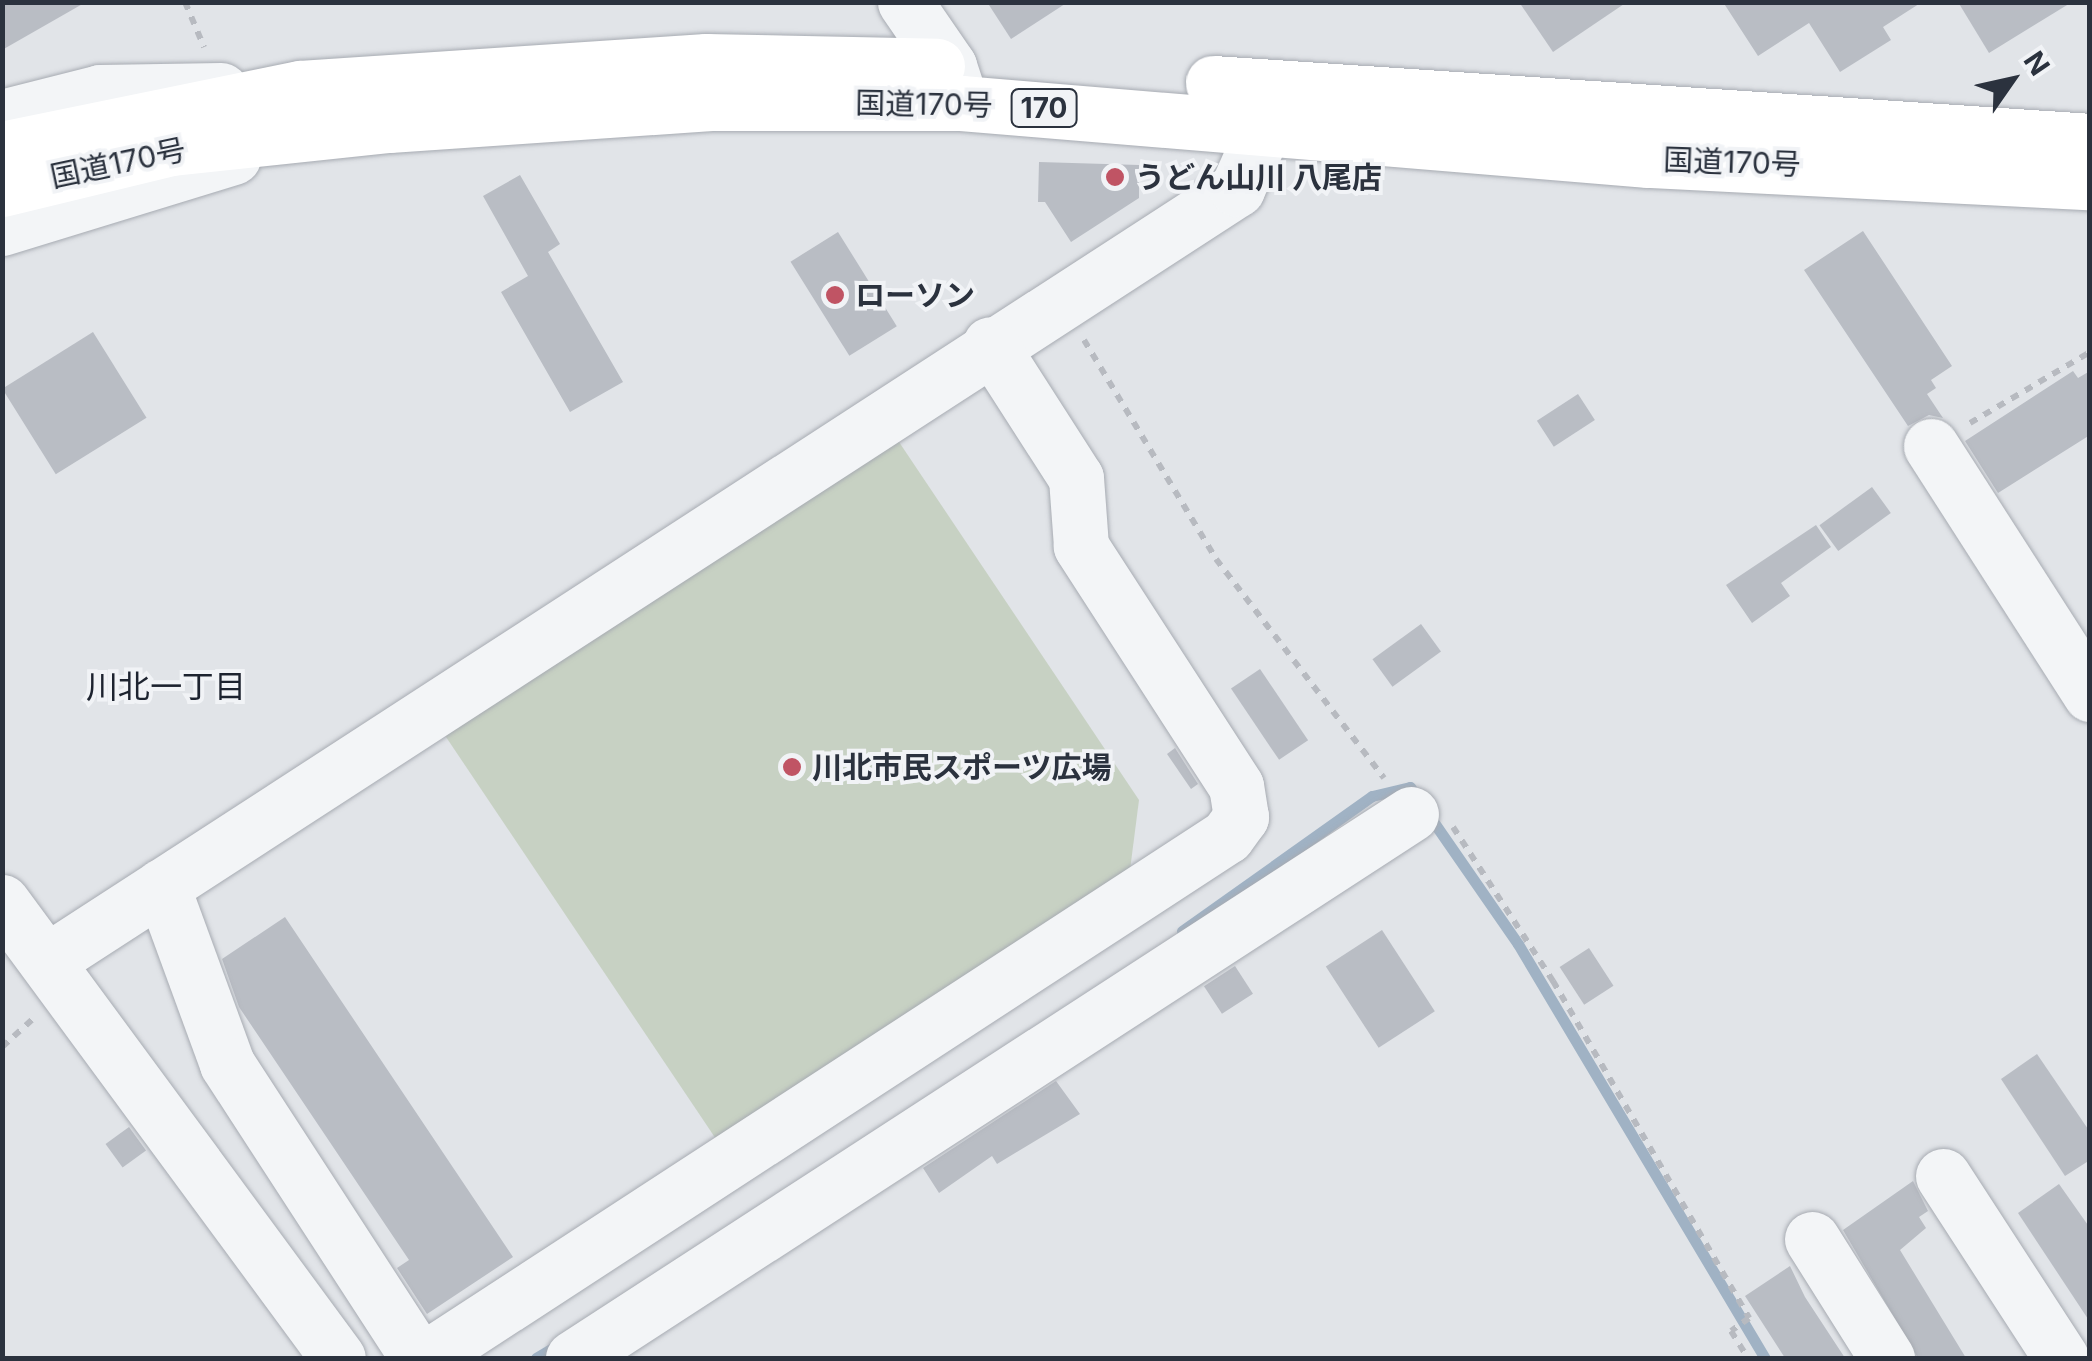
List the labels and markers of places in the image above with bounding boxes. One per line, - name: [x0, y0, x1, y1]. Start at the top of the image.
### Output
- place label: うどん山川 八尾店: [1135, 159, 1382, 195]
- marker: うどん山川 八尾店: [1104, 166, 1126, 188]
- place label: ローソン: [855, 277, 975, 313]
- marker: ローソン: [824, 284, 846, 306]
- place label: 川北市民スポーツ広場: [812, 749, 1112, 785]
- marker: 川北市民スポーツ広場: [781, 756, 803, 778]

